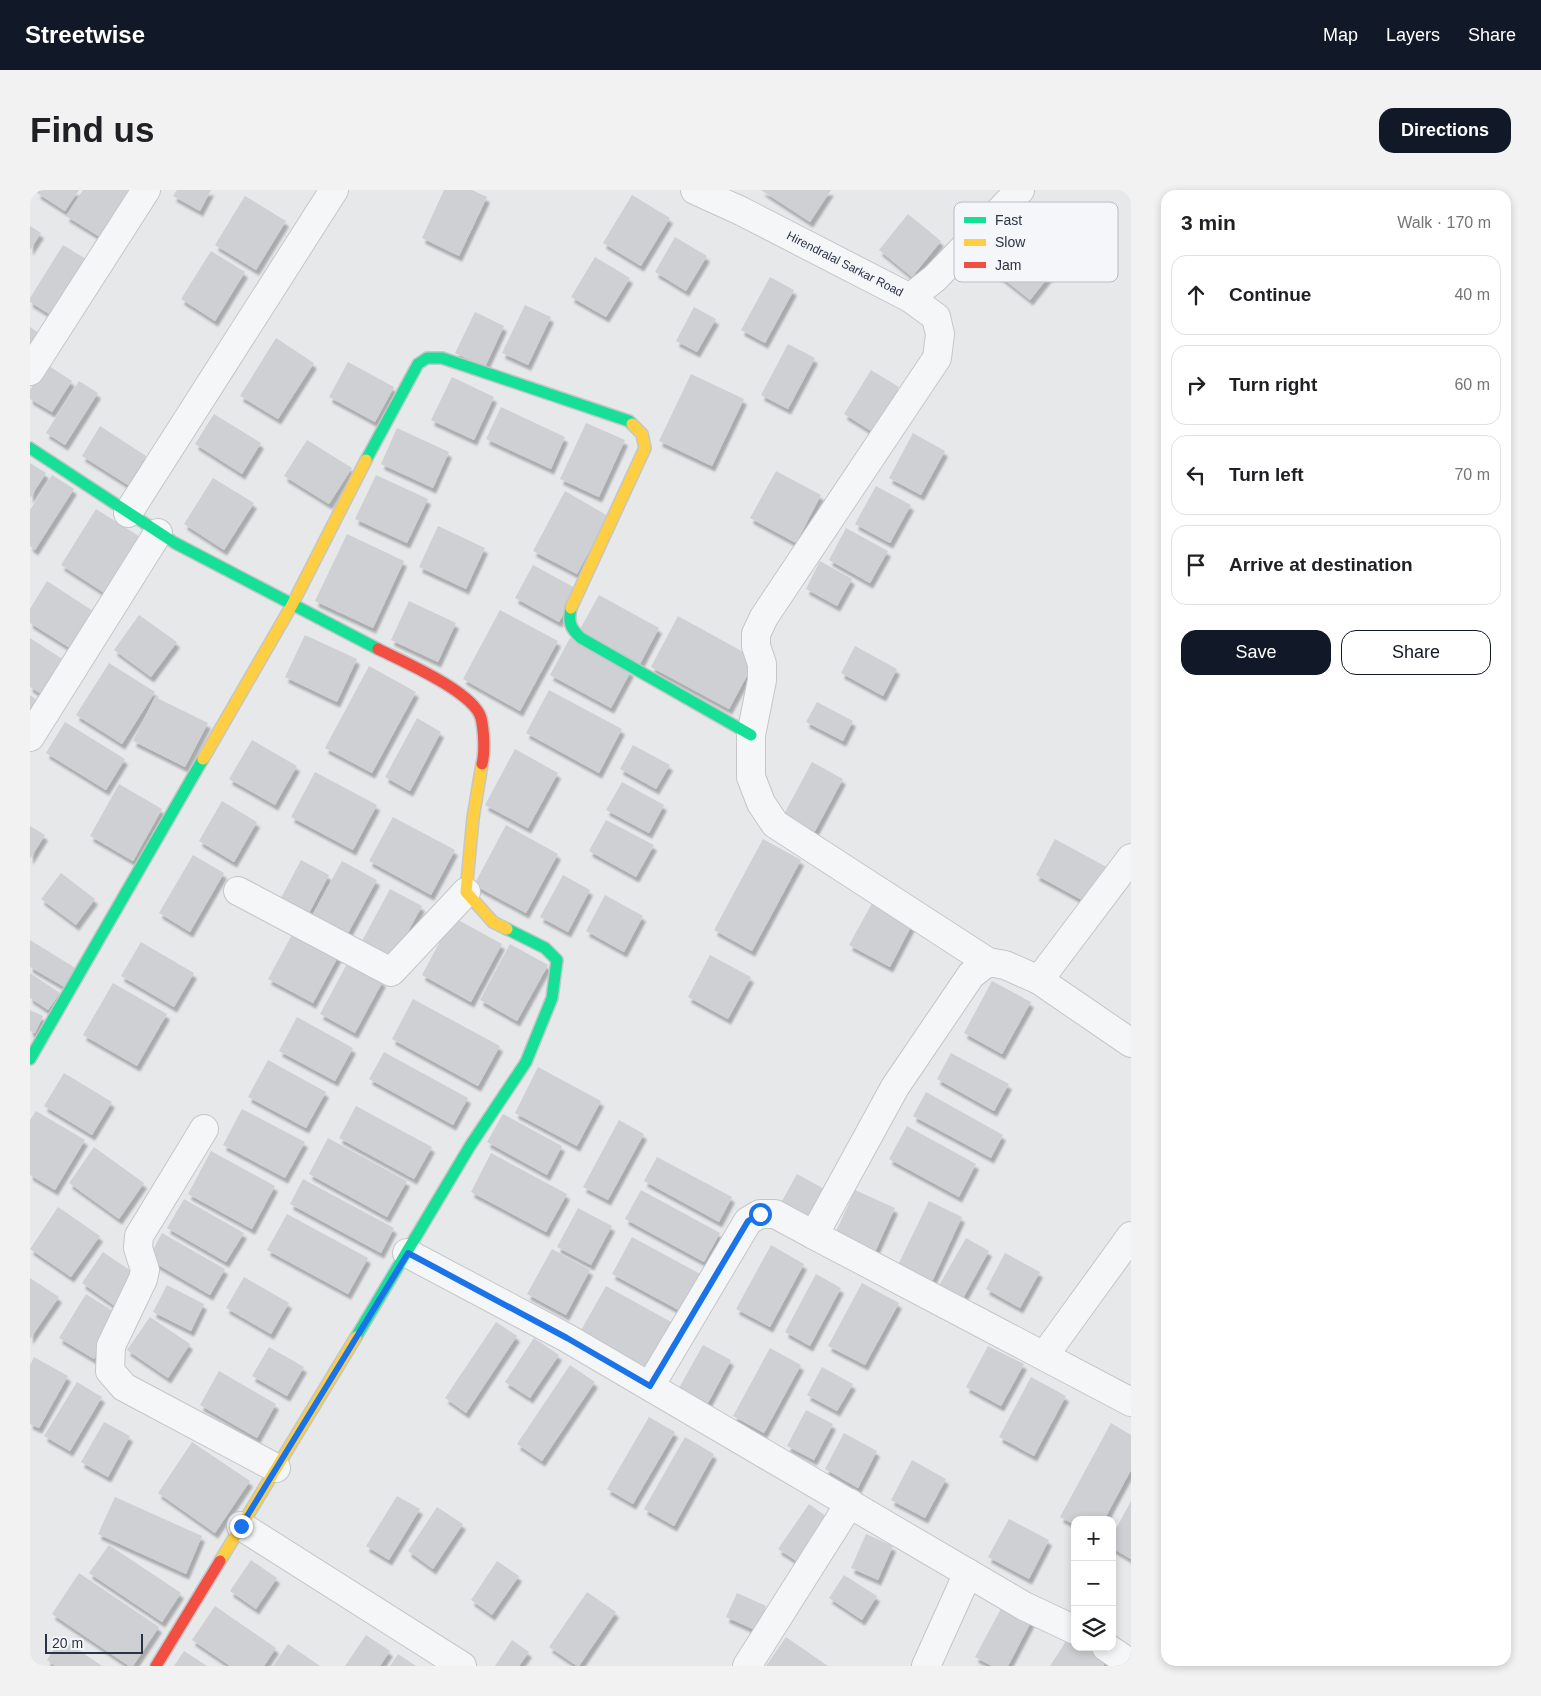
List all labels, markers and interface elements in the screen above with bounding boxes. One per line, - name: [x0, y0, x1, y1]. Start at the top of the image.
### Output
- text: Streetwise: [25, 21, 145, 48]
- text: Map: [1323, 25, 1358, 45]
- text: Layers: [1386, 25, 1440, 45]
- text: Share: [1468, 25, 1516, 45]
- button: Directions: [1379, 108, 1511, 153]
- text: Find us: [30, 110, 154, 149]
- legend: [954, 202, 1118, 282]
- text: 3 min: [1181, 211, 1236, 234]
- text: Fast: [995, 212, 1022, 228]
- text: Walk · 170 m: [1397, 214, 1491, 231]
- street label: Hirendralal Sarkar Road: [784, 229, 906, 299]
- text: Slow: [995, 234, 1026, 250]
- text: Jam: [995, 257, 1021, 273]
- icon: ahead: [1182, 281, 1210, 309]
- text: Continue: [1229, 284, 1311, 305]
- text: 40 m: [1454, 286, 1490, 303]
- icon: right: [1182, 371, 1210, 399]
- text: Turn right: [1229, 374, 1317, 395]
- text: 60 m: [1454, 376, 1490, 393]
- icon: left: [1182, 461, 1210, 489]
- text: Turn left: [1229, 464, 1304, 485]
- text: 70 m: [1454, 466, 1490, 483]
- icon: arrive: [1182, 551, 1210, 579]
- text: Arrive at destination: [1229, 554, 1413, 575]
- button: Save: [1181, 630, 1331, 675]
- button: Share: [1341, 630, 1491, 675]
- route start: [749, 1203, 772, 1226]
- route end: [230, 1515, 253, 1538]
- map controls: [1071, 1516, 1116, 1651]
- button: +: [1071, 1516, 1116, 1561]
- button: −: [1071, 1561, 1116, 1606]
- button: layers: [1071, 1606, 1116, 1651]
- scale bar: [45, 1631, 142, 1654]
- text: 20 m: [52, 1635, 83, 1651]

